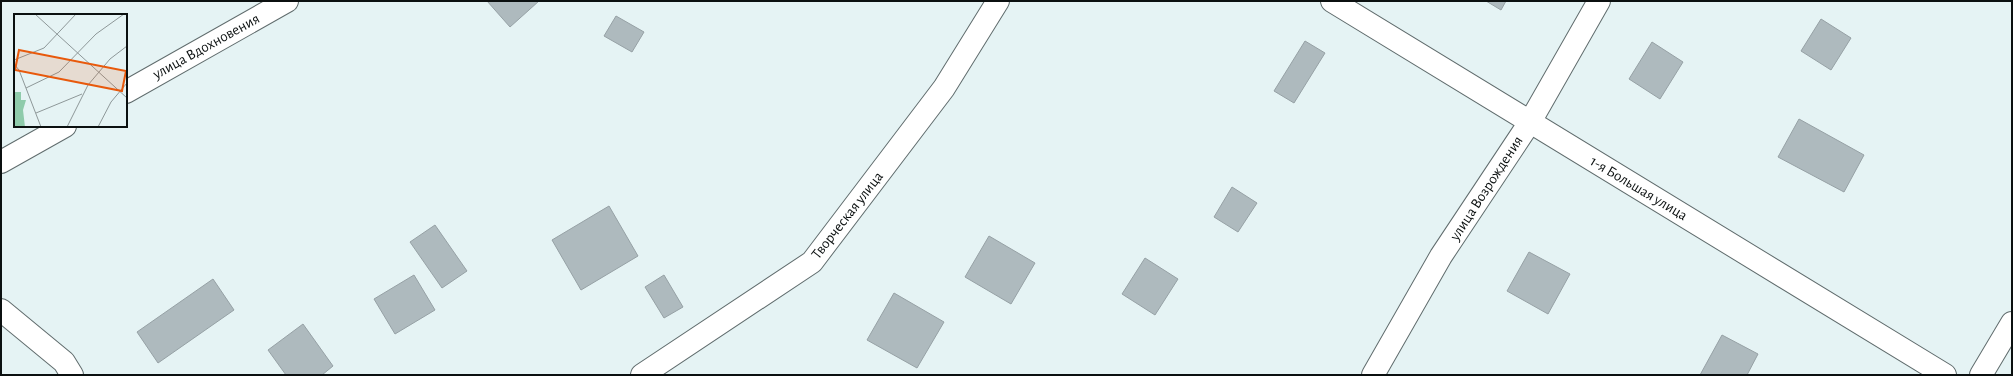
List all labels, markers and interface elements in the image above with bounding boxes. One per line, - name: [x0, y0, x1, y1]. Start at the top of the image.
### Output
- street label: улица Вдохновения: [149, 11, 262, 82]
- inset map: [14, 14, 127, 127]
- street label: улица Возрождения: [1447, 133, 1526, 244]
- street label: 1-я Большая улица: [1588, 154, 1690, 223]
- street label: Творческая улица: [809, 169, 886, 262]

